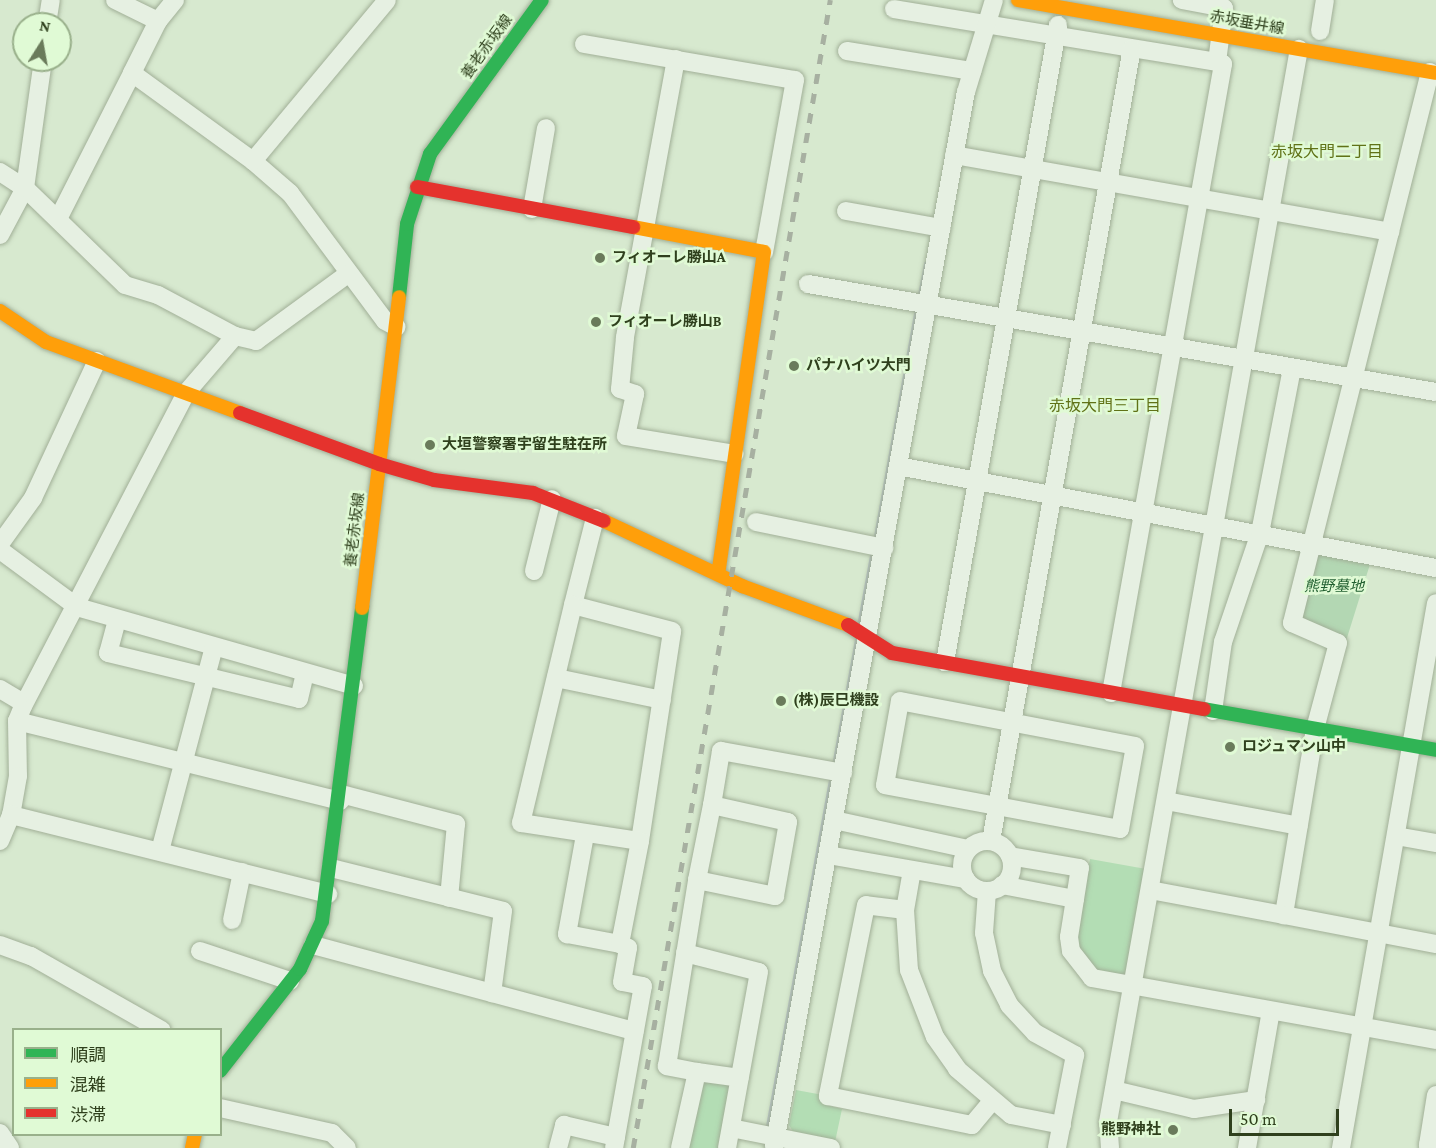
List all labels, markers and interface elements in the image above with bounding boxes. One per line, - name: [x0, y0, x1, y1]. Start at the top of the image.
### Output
- street label: 赤坂垂井線: [1209, 8, 1285, 38]
- street label: 養老赤坂線: [458, 11, 516, 83]
- north arrow: [12, 12, 72, 72]
- text: N: [38, 16, 52, 35]
- district label: 赤坂大門二丁目: [1271, 142, 1383, 162]
- place label: フィオーレ勝山A: [612, 249, 726, 267]
- marker: フィオーレ勝山A: [593, 251, 607, 265]
- place label: フィオーレ勝山B: [608, 313, 722, 331]
- marker: フィオーレ勝山B: [589, 315, 603, 329]
- place label: パナハイツ大門: [806, 357, 911, 375]
- marker: パナハイツ大門: [787, 359, 801, 373]
- district label: 赤坂大門三丁目: [1049, 396, 1161, 416]
- place label: 大垣警察署宇留生駐在所: [442, 436, 607, 454]
- marker: 大垣警察署宇留生駐在所: [423, 438, 437, 452]
- street label: 養老赤坂線: [341, 492, 369, 568]
- park label: 熊野墓地: [1304, 578, 1364, 596]
- place label: (株)辰巳機設: [793, 692, 879, 710]
- marker: (株)辰巳機設: [774, 694, 788, 708]
- place label: ロジュマン山中: [1242, 738, 1347, 756]
- marker: ロジュマン山中: [1223, 740, 1237, 754]
- legend: [12, 1028, 222, 1136]
- text: 順調: [70, 1045, 106, 1065]
- text: 混雑: [70, 1075, 106, 1095]
- scale bar: [1232, 1097, 1342, 1135]
- text: 渋滞: [70, 1105, 106, 1125]
- text: 50 m: [1240, 1109, 1277, 1129]
- place label: 熊野神社: [1101, 1121, 1161, 1139]
- marker: 熊野神社: [1166, 1123, 1180, 1137]

